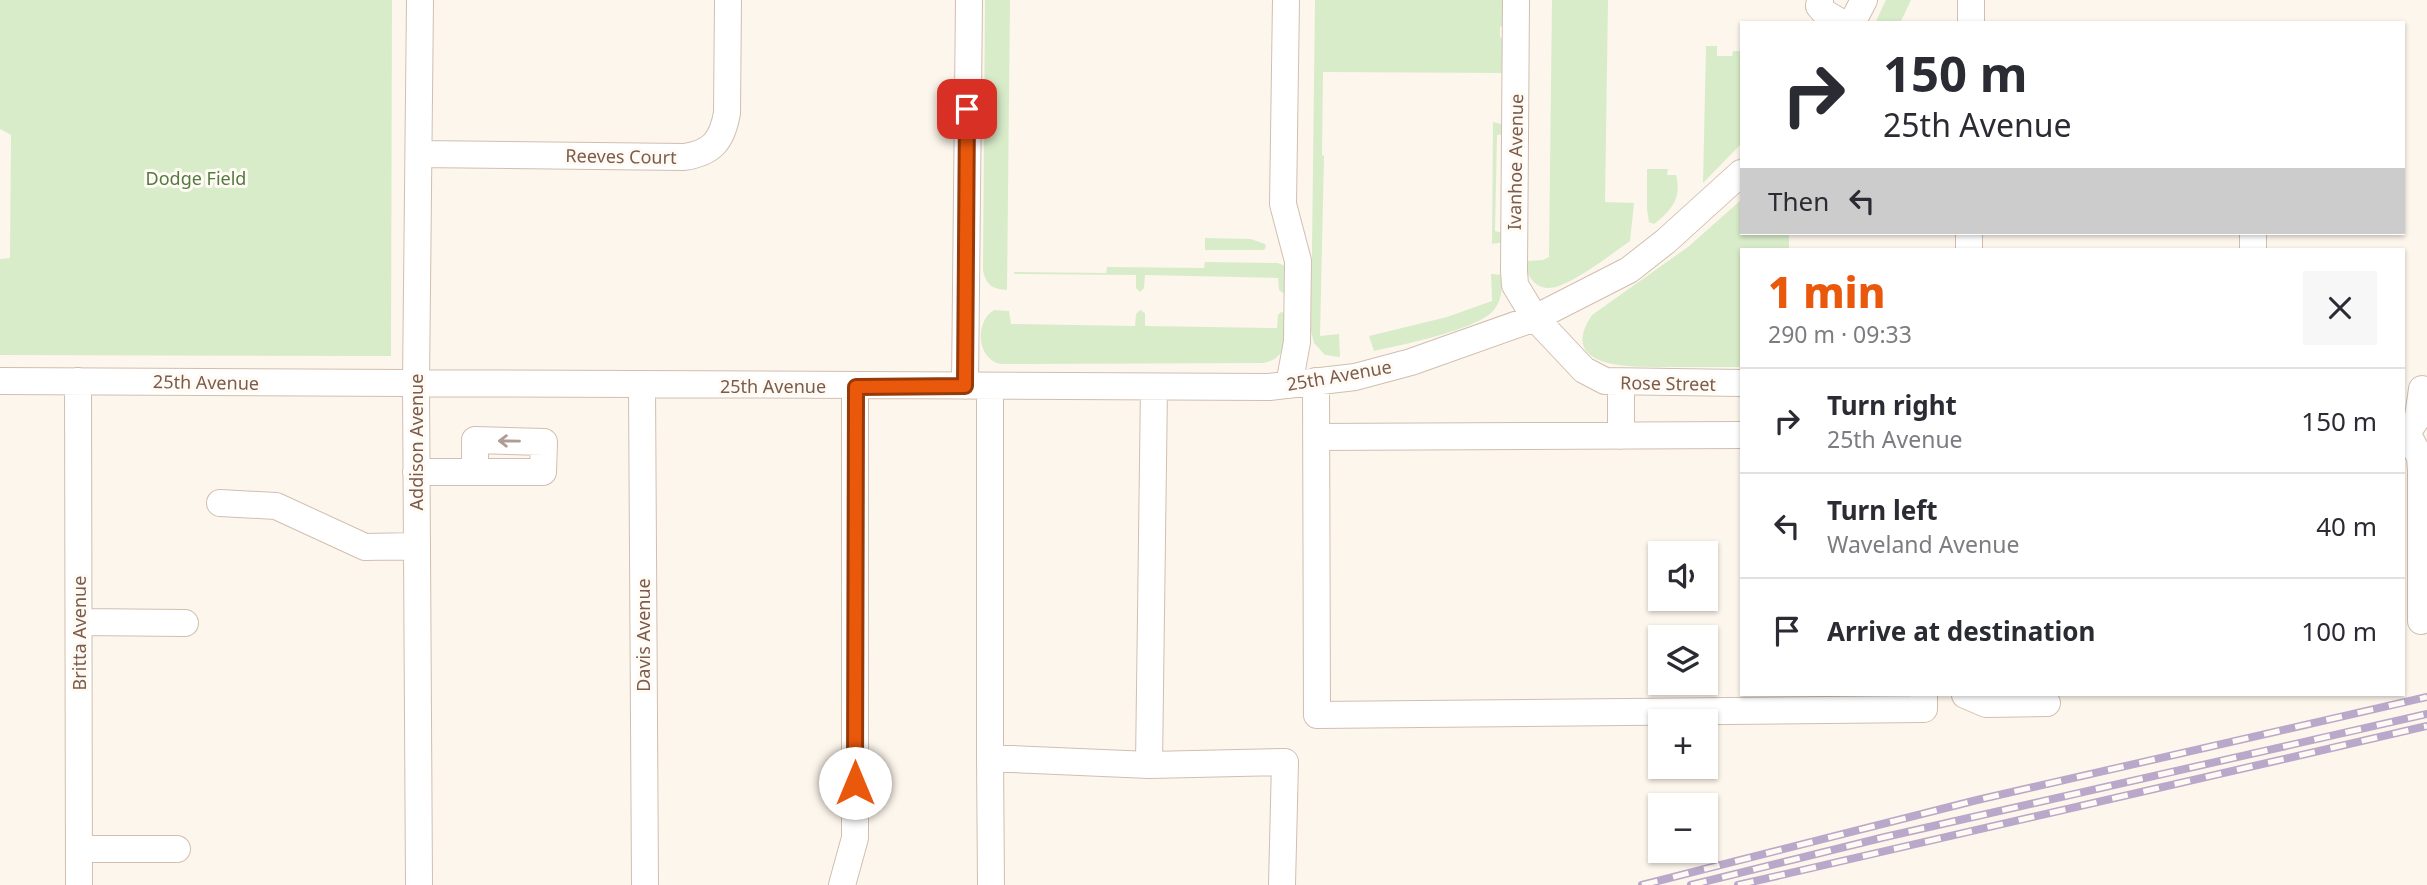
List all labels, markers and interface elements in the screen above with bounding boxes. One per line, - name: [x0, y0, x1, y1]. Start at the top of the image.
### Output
- text: 150 m: [1883, 40, 2028, 106]
- icon: right: [1768, 49, 1859, 140]
- pin: [937, 79, 997, 139]
- icon: arrive: [948, 90, 986, 128]
- street label: Ivanhoe Avenue: [1502, 94, 1528, 230]
- text: 25th Avenue: [1883, 103, 2072, 146]
- street label: Reeves Court: [565, 143, 677, 169]
- park label: Dodge Field: [146, 166, 246, 190]
- icon: left: [1843, 182, 1881, 220]
- text: Then: [1768, 183, 1829, 219]
- text: 1 min: [1768, 263, 1885, 320]
- button: close: [2303, 271, 2377, 345]
- text: 290 m · 09:33: [1768, 318, 1912, 350]
- street label: 25th Avenue: [1285, 354, 1393, 396]
- street label: 25th Avenue: [153, 369, 259, 395]
- street label: Rose Street: [1620, 370, 1717, 396]
- street label: Addison Avenue: [404, 374, 428, 510]
- street label: 25th Avenue: [720, 374, 826, 398]
- text: Turn right: [1827, 387, 1957, 423]
- icon: right: [1768, 402, 1806, 440]
- text: 150 m: [2301, 403, 2377, 439]
- text: 25th Avenue: [1827, 423, 1963, 455]
- one-way arrow: [498, 434, 521, 447]
- text: Turn left: [1827, 492, 1938, 528]
- icon: left: [1768, 507, 1806, 545]
- text: 40 m: [2316, 508, 2377, 544]
- text: Waveland Avenue: [1827, 528, 2019, 560]
- map controls: [1648, 541, 1718, 863]
- button: sound: [1648, 541, 1718, 611]
- street label: Britta Avenue: [67, 576, 91, 690]
- street label: Davis Avenue: [631, 578, 655, 692]
- icon: arrive: [1768, 612, 1806, 650]
- text: Arrive at destination: [1827, 613, 2096, 649]
- text: 100 m: [2301, 613, 2377, 649]
- button: layers: [1648, 625, 1718, 695]
- button: +: [1648, 709, 1718, 779]
- position arrow: [818, 746, 892, 820]
- button: −: [1648, 793, 1718, 863]

